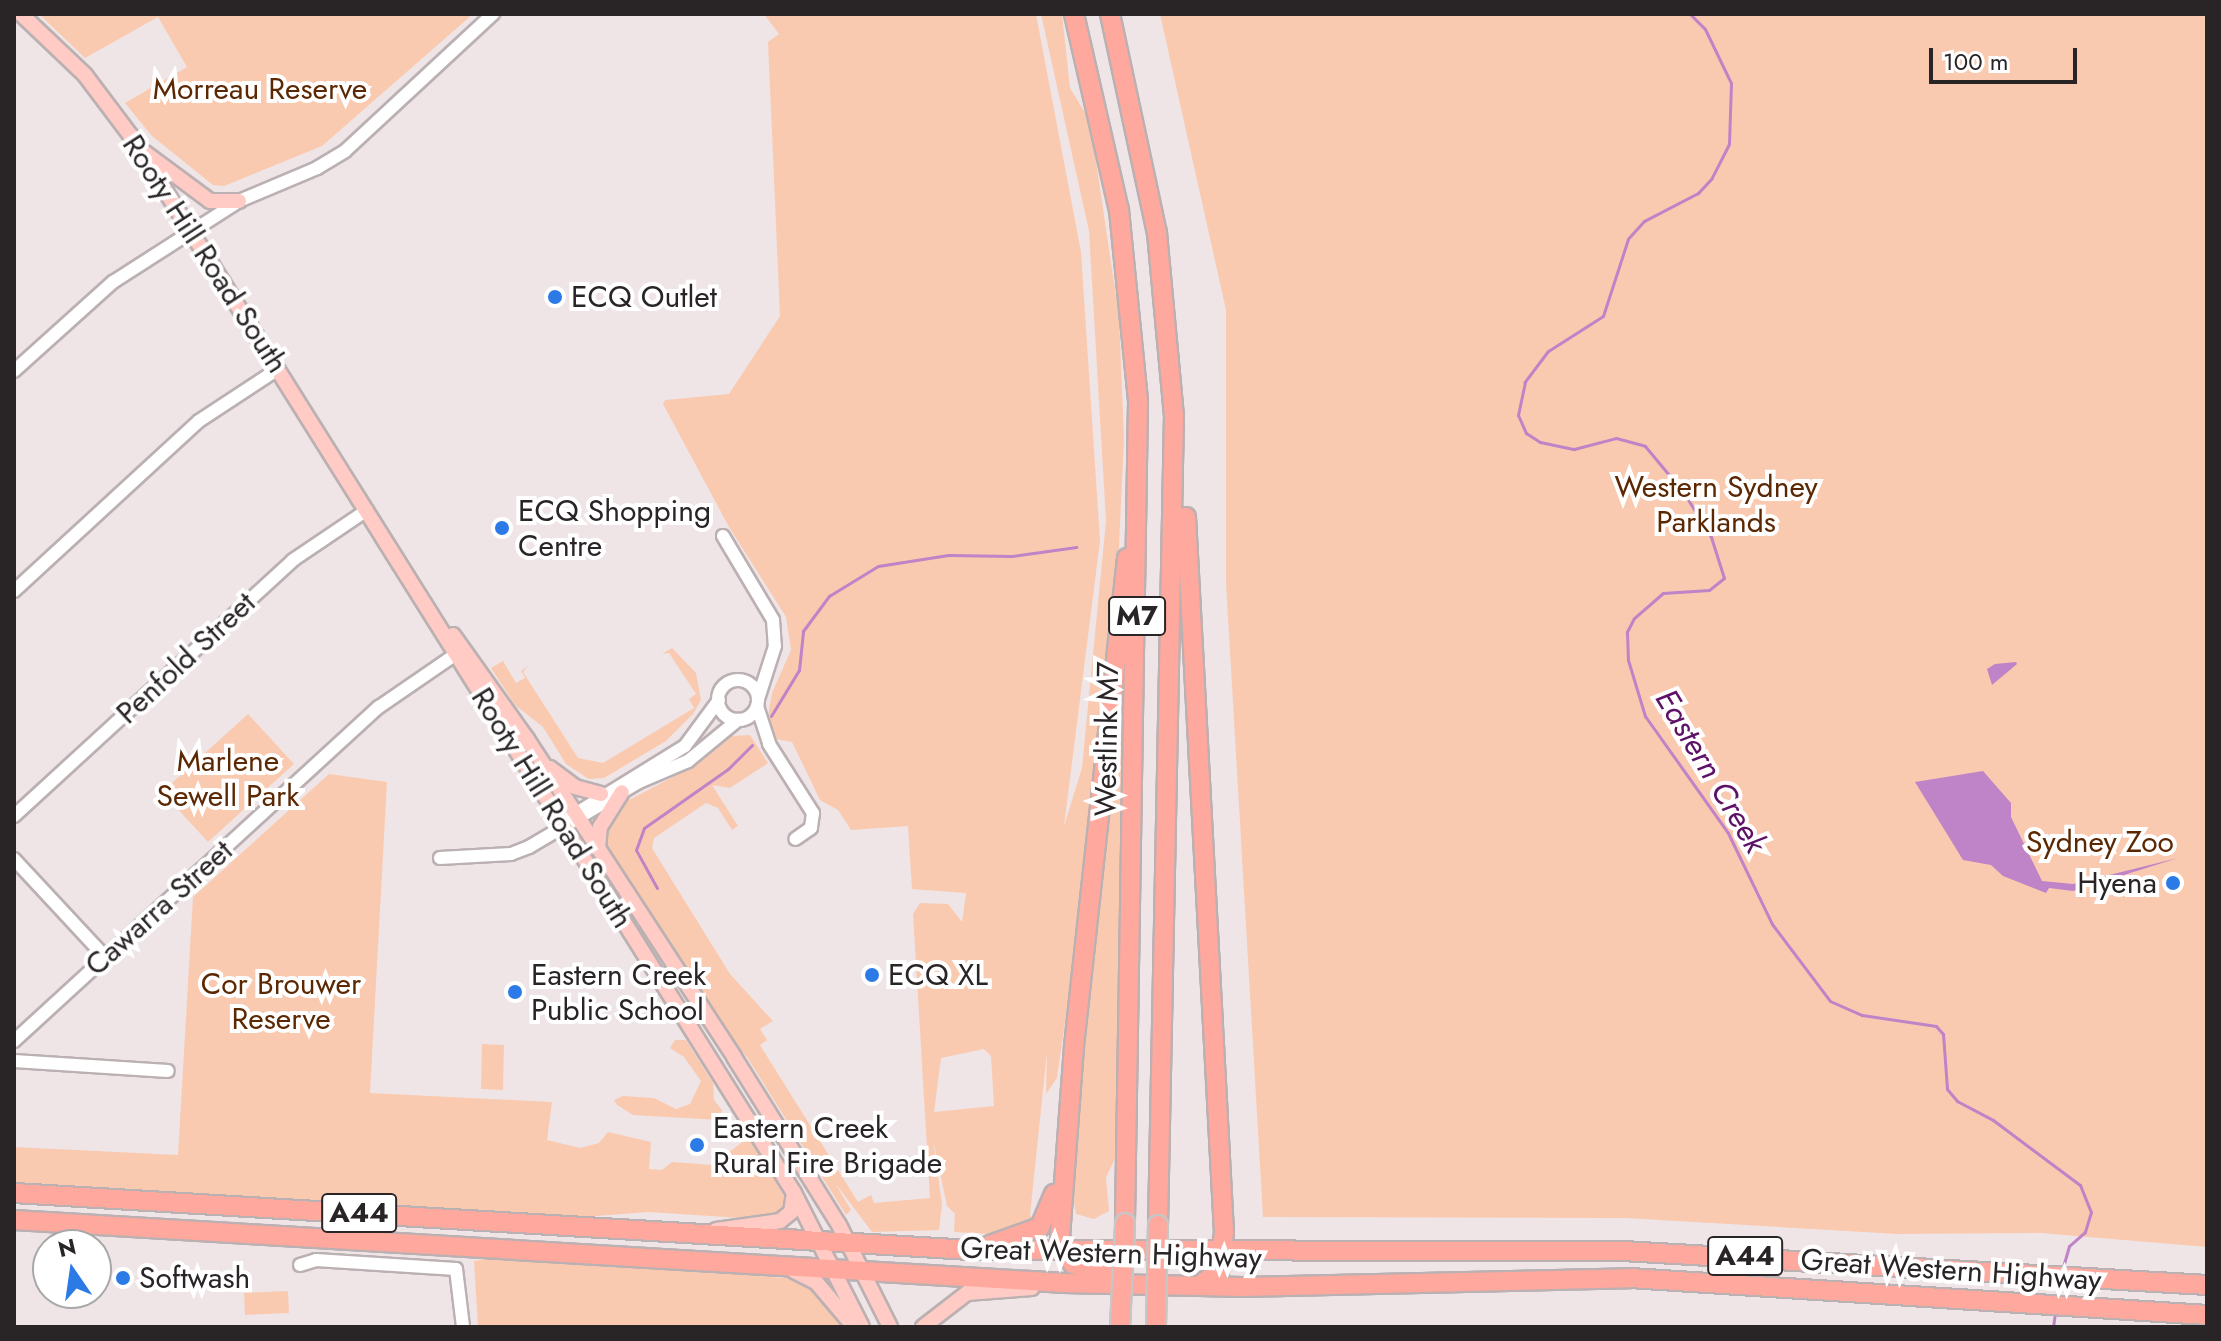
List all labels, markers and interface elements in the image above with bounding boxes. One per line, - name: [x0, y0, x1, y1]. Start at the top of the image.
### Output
- scale bar: [1933, 32, 2081, 82]
- text: 100 m: [1943, 44, 2009, 79]
- park label: Morreau Reserve: [153, 71, 367, 107]
- street label: Rooty Hill Road South: [115, 128, 295, 380]
- place label: ECQ Outlet: [571, 279, 717, 315]
- marker: ECQ Outlet: [546, 288, 564, 306]
- park label: Western Sydney Parklands: [1614, 469, 1818, 540]
- place label: ECQ Shopping Centre: [518, 493, 711, 564]
- marker: ECQ Shopping Centre: [493, 519, 511, 537]
- street label: Penfold Street: [109, 585, 263, 731]
- road number: M7: [1107, 592, 1167, 640]
- street label: Westlink M7: [1088, 661, 1126, 817]
- street label: Rooty Hill Road South: [464, 681, 640, 935]
- water label: Eastern Creek: [1647, 682, 1775, 860]
- park label: Marlene Sewell Park: [156, 743, 300, 814]
- park label: Sydney Zoo: [2026, 824, 2174, 860]
- street label: Cawarra Street: [78, 833, 240, 983]
- place label: Hyena: [2077, 865, 2157, 901]
- marker: Hyena: [2164, 874, 2182, 892]
- place label: Eastern Creek Public School: [531, 957, 706, 1028]
- place label: ECQ XL: [888, 957, 988, 993]
- park label: Cor Brouwer Reserve: [201, 966, 361, 1036]
- marker: ECQ XL: [863, 966, 881, 984]
- marker: Eastern Creek Public School: [506, 983, 524, 1001]
- place label: Eastern Creek Rural Fire Brigade: [713, 1110, 942, 1180]
- marker: Eastern Creek Rural Fire Brigade: [688, 1136, 706, 1154]
- road number: A44: [321, 1189, 397, 1237]
- north arrow: [32, 1229, 112, 1309]
- text: N: [55, 1230, 79, 1265]
- street label: Great Western Highway: [960, 1230, 1262, 1276]
- road number: A44: [1707, 1232, 1783, 1280]
- street label: Great Western Highway: [1799, 1242, 2103, 1298]
- place label: Softwash: [139, 1260, 250, 1296]
- marker: Softwash: [114, 1269, 132, 1287]

